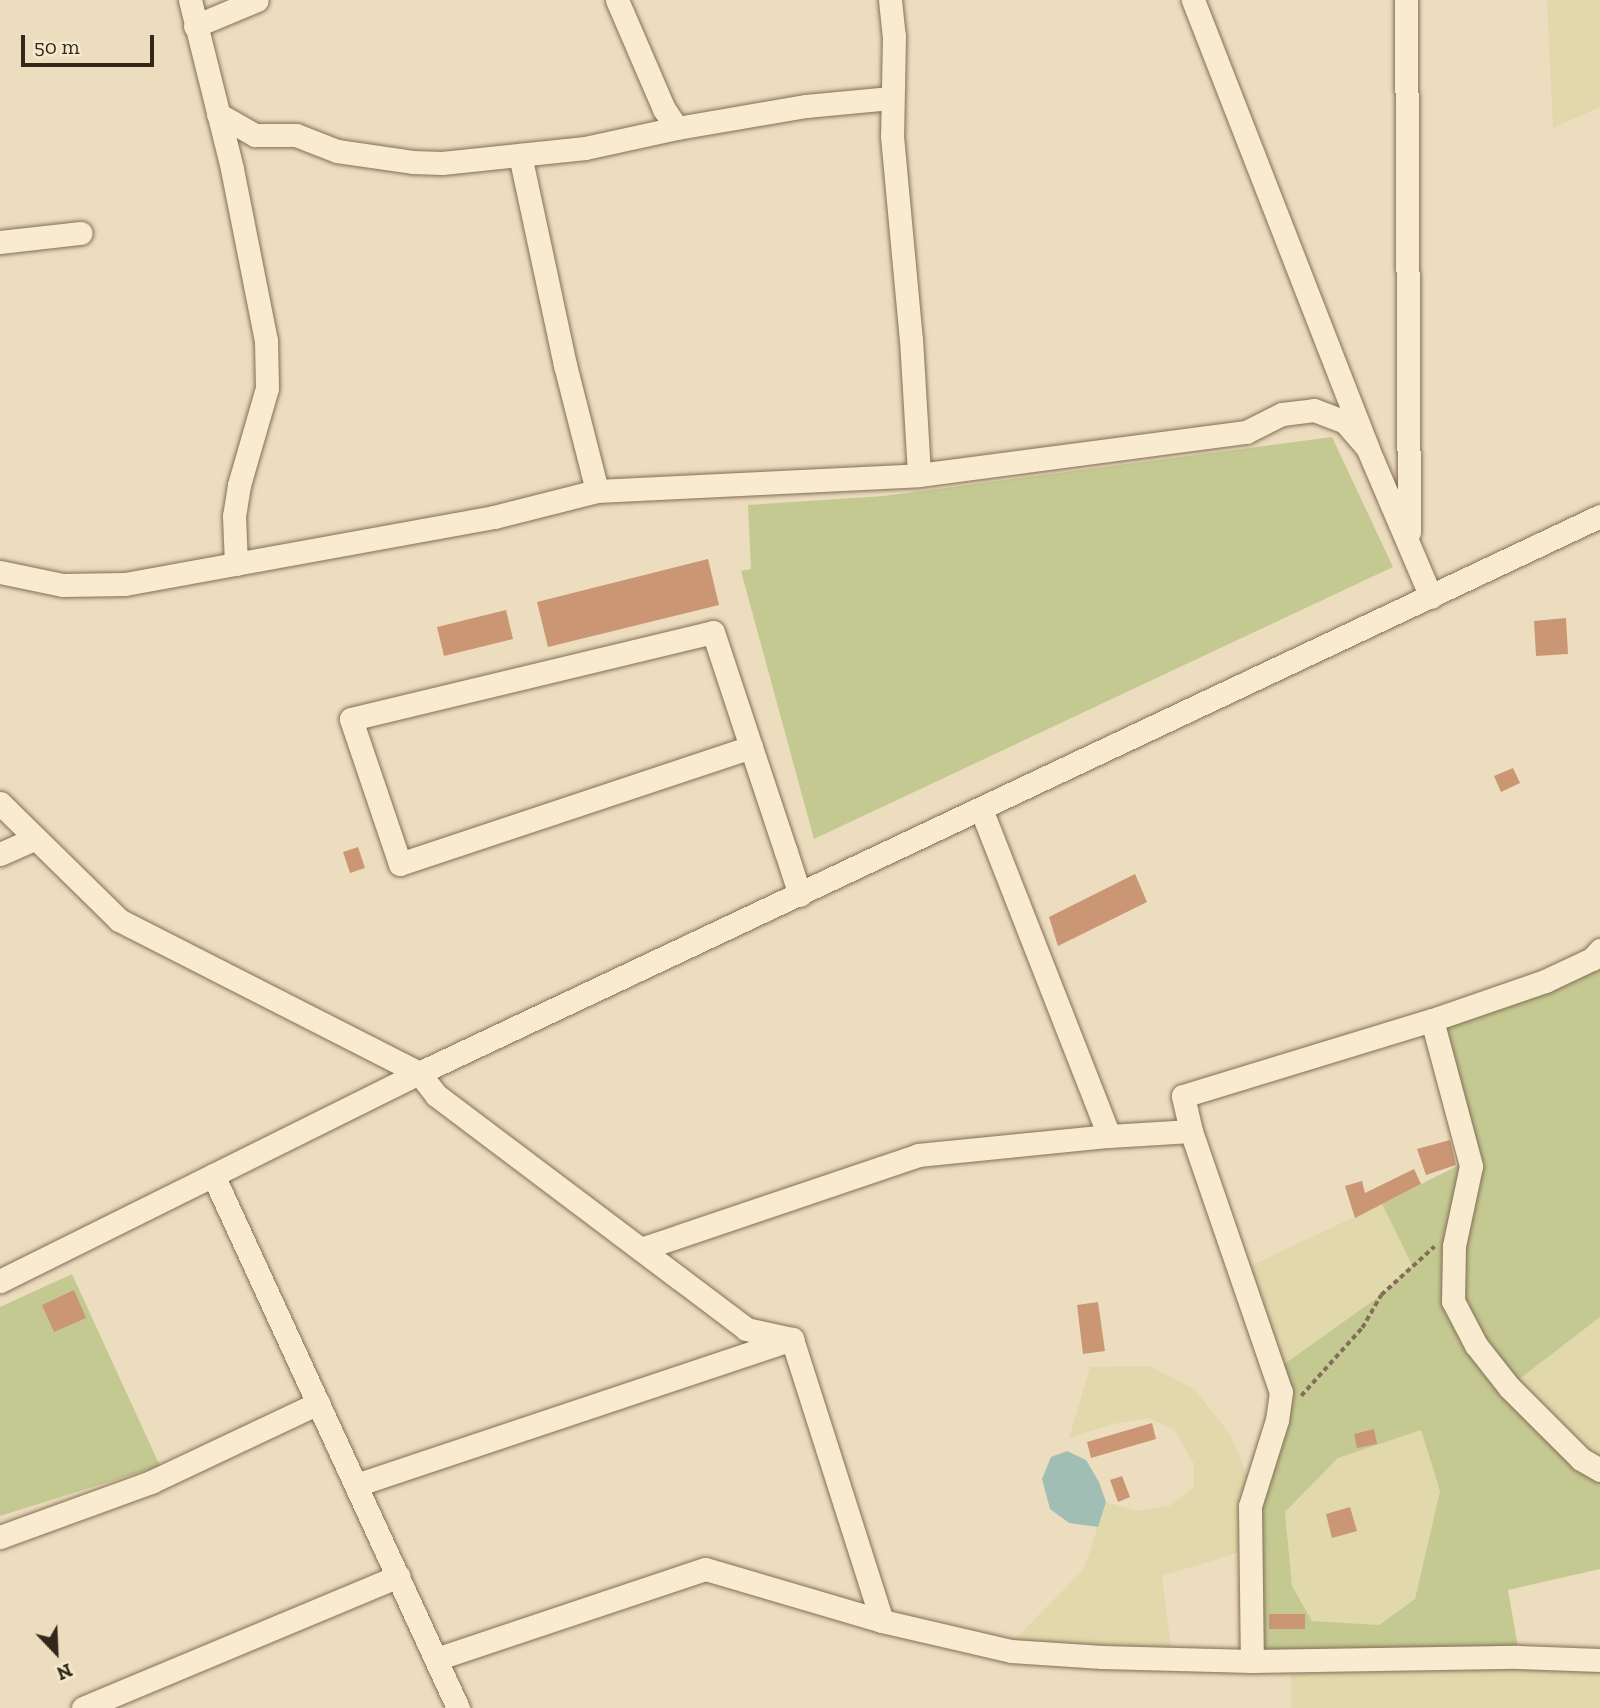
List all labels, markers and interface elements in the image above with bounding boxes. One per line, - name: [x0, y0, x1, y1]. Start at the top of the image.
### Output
- scale bar: [24, 21, 158, 65]
- text: 50 m: [34, 34, 80, 59]
- north arrow: [21, 1617, 91, 1687]
- text: N: [53, 1658, 76, 1685]

